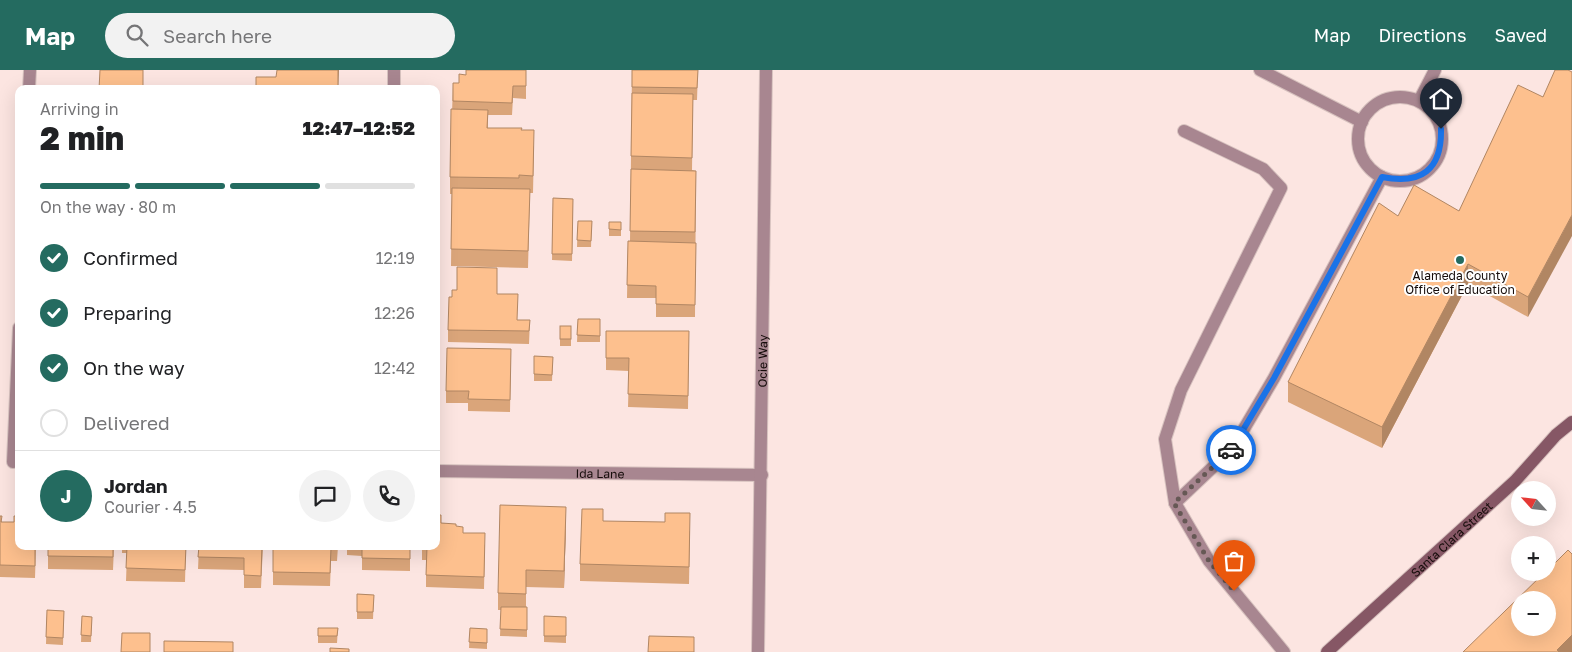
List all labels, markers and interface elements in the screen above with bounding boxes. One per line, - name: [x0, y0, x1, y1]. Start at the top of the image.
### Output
- search box: [105, 13, 455, 58]
- text: Map: [25, 21, 75, 50]
- icon: search: [123, 21, 151, 49]
- text: Search here: [163, 24, 272, 47]
- text: Map: [1314, 24, 1350, 46]
- text: Directions: [1378, 24, 1466, 46]
- text: Saved: [1494, 24, 1547, 46]
- pin: [1420, 78, 1462, 129]
- icon: home: [1427, 85, 1455, 113]
- text: Arriving in: [40, 99, 119, 119]
- text: 12:47–12:52: [302, 116, 415, 139]
- text: 2 min: [40, 119, 124, 157]
- text: On the way · 80 m: [40, 197, 176, 217]
- icon: check: [40, 244, 68, 272]
- text: Confirmed: [83, 246, 178, 269]
- text: 12:19: [376, 248, 415, 268]
- marker: Alameda County Office of Education: [1454, 254, 1466, 266]
- place label: Alameda County Office of Education: [1405, 268, 1515, 297]
- icon: check: [40, 299, 68, 327]
- text: Preparing: [83, 301, 172, 324]
- text: 12:26: [374, 303, 415, 323]
- street label: Ocie Way: [754, 334, 770, 388]
- icon: check: [40, 354, 68, 382]
- text: On the way: [83, 356, 185, 379]
- text: 12:42: [374, 358, 415, 378]
- text: Delivered: [83, 411, 170, 434]
- courier: [1206, 425, 1256, 475]
- icon: car: [1217, 436, 1245, 464]
- street label: Ida Lane: [575, 465, 625, 481]
- button: chat: [299, 470, 351, 522]
- button: phone: [363, 470, 415, 522]
- text: Jordan: [104, 474, 168, 497]
- north arrow: [1511, 481, 1556, 526]
- map controls: [1511, 481, 1556, 636]
- text: J: [61, 484, 71, 507]
- text: Courier · 4.5: [104, 497, 197, 517]
- street label: Santa Clara Street: [1407, 498, 1495, 580]
- button: +: [1511, 536, 1556, 581]
- pin: [1213, 540, 1255, 591]
- icon: bag: [1220, 547, 1248, 575]
- button: −: [1511, 591, 1556, 636]

